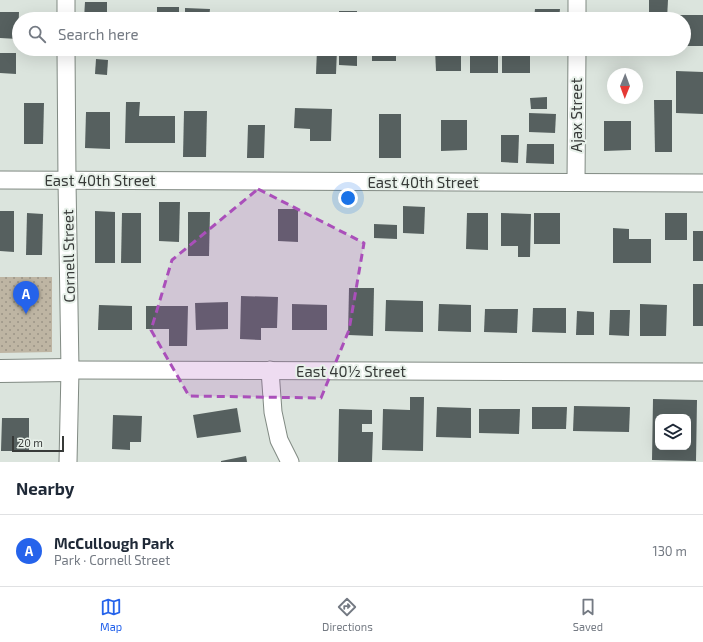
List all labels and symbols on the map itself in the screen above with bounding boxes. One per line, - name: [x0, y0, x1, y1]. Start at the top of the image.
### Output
- north arrow: [607, 68, 643, 104]
- street label: Ajax Street: [567, 78, 586, 152]
- street label: East 40th Street: [44, 171, 156, 189]
- street label: East 40th Street: [367, 173, 479, 191]
- your location: [338, 188, 358, 208]
- street label: Cornell Street: [58, 209, 78, 303]
- pin: A: [13, 281, 39, 314]
- street label: East 40½ Street: [296, 362, 406, 380]
- scale bar: [12, 434, 64, 453]

